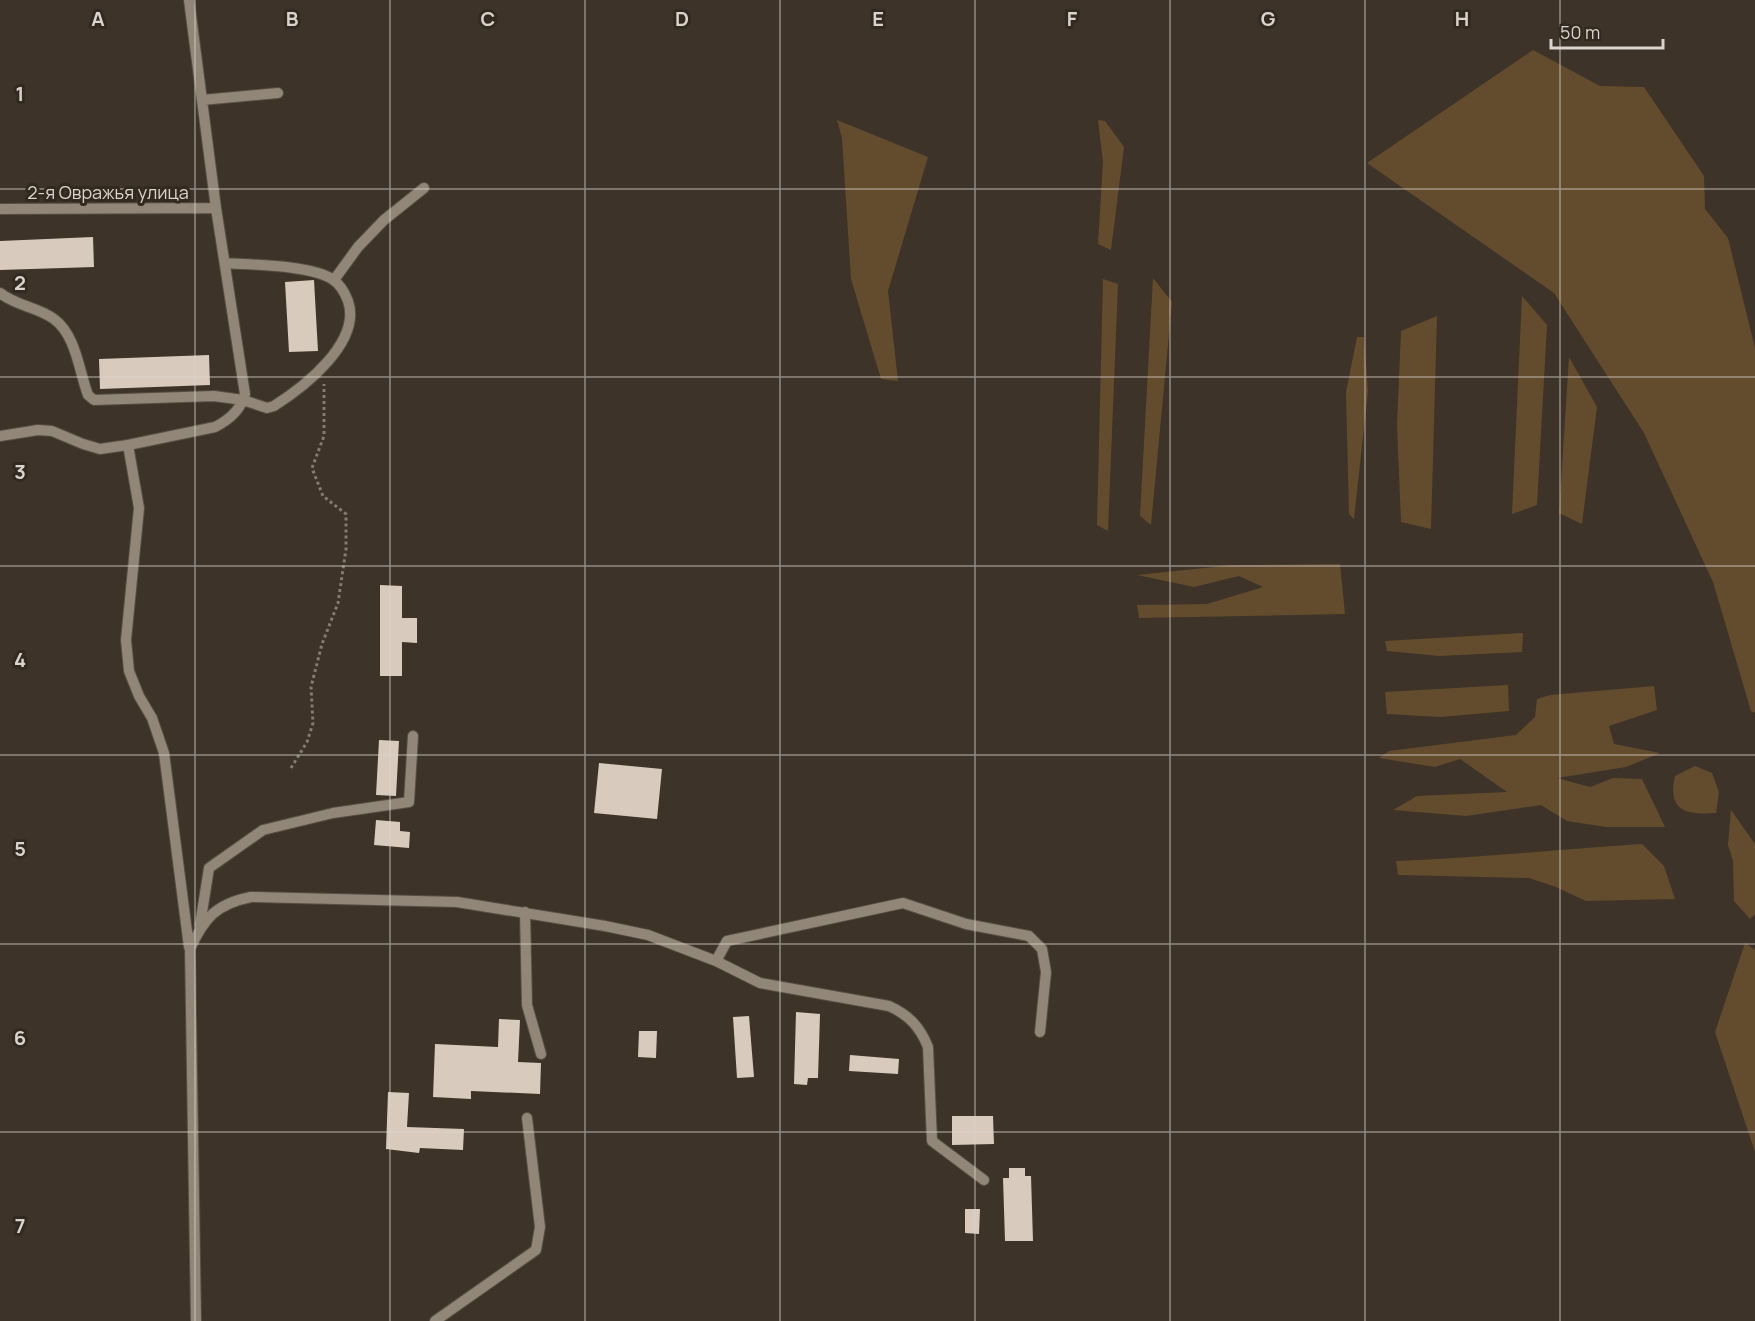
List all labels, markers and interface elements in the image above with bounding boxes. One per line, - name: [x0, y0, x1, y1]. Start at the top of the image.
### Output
- text: A: [91, 5, 105, 32]
- text: B: [286, 5, 299, 32]
- text: C: [481, 5, 495, 32]
- text: D: [675, 5, 689, 32]
- text: E: [872, 5, 884, 32]
- text: F: [1067, 5, 1078, 32]
- text: G: [1261, 5, 1276, 32]
- text: H: [1455, 5, 1469, 32]
- scale bar: [1551, 12, 1664, 50]
- text: 50 m: [1560, 20, 1600, 44]
- text: 1: [16, 80, 24, 107]
- street label: 2-я Овражья улица: [27, 180, 189, 204]
- text: 2: [14, 269, 26, 296]
- text: 3: [14, 458, 26, 485]
- text: 4: [14, 646, 26, 673]
- text: 5: [14, 835, 26, 862]
- text: 6: [14, 1024, 26, 1051]
- text: 7: [15, 1212, 25, 1239]

